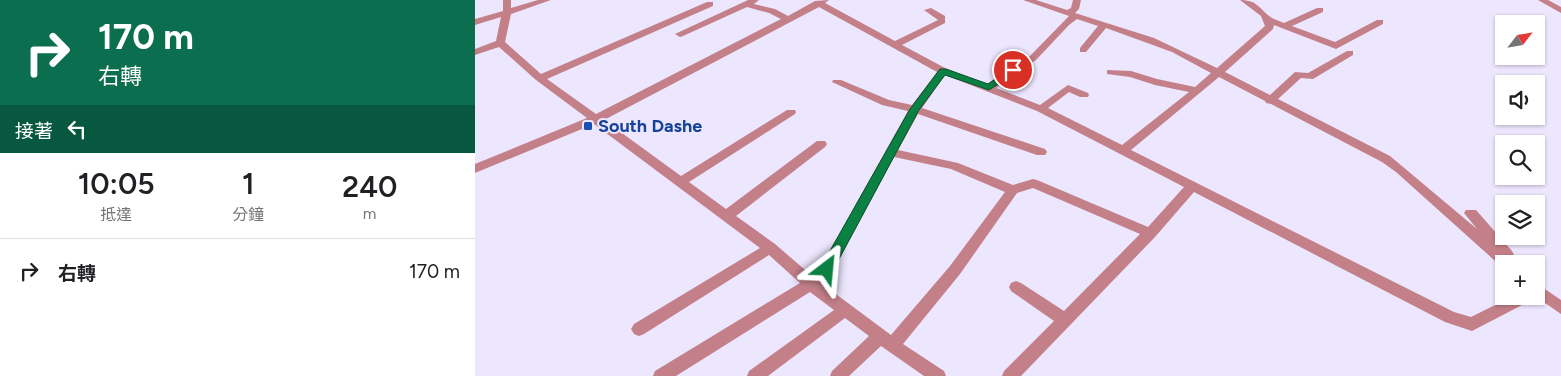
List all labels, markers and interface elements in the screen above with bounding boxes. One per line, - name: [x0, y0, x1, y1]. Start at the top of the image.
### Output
- north arrow: [1495, 15, 1545, 65]
- map controls: [1495, 15, 1545, 305]
- text: 170 m: [98, 16, 194, 58]
- icon: right: [15, 20, 80, 85]
- pin: [992, 49, 1034, 91]
- icon: arrive: [999, 56, 1027, 84]
- text: 右轉: [98, 63, 142, 90]
- button: sound: [1495, 75, 1545, 125]
- icon: left: [63, 115, 91, 143]
- place label: South Dashe: [598, 115, 702, 137]
- text: 接著: [15, 120, 53, 143]
- marker: South Dashe: [582, 120, 594, 132]
- button: search: [1495, 135, 1545, 185]
- text: 10:05: [78, 165, 155, 202]
- text: 1: [242, 165, 255, 202]
- text: 240: [342, 168, 397, 205]
- button: layers: [1495, 195, 1545, 245]
- text: m: [363, 204, 376, 223]
- text: 抵達: [100, 205, 132, 224]
- text: 分鐘: [232, 205, 264, 224]
- position arrow: [800, 242, 852, 294]
- button: +: [1495, 255, 1545, 305]
- icon: right: [15, 257, 43, 285]
- text: 170 m: [409, 260, 460, 283]
- text: 右轉: [58, 262, 96, 285]

